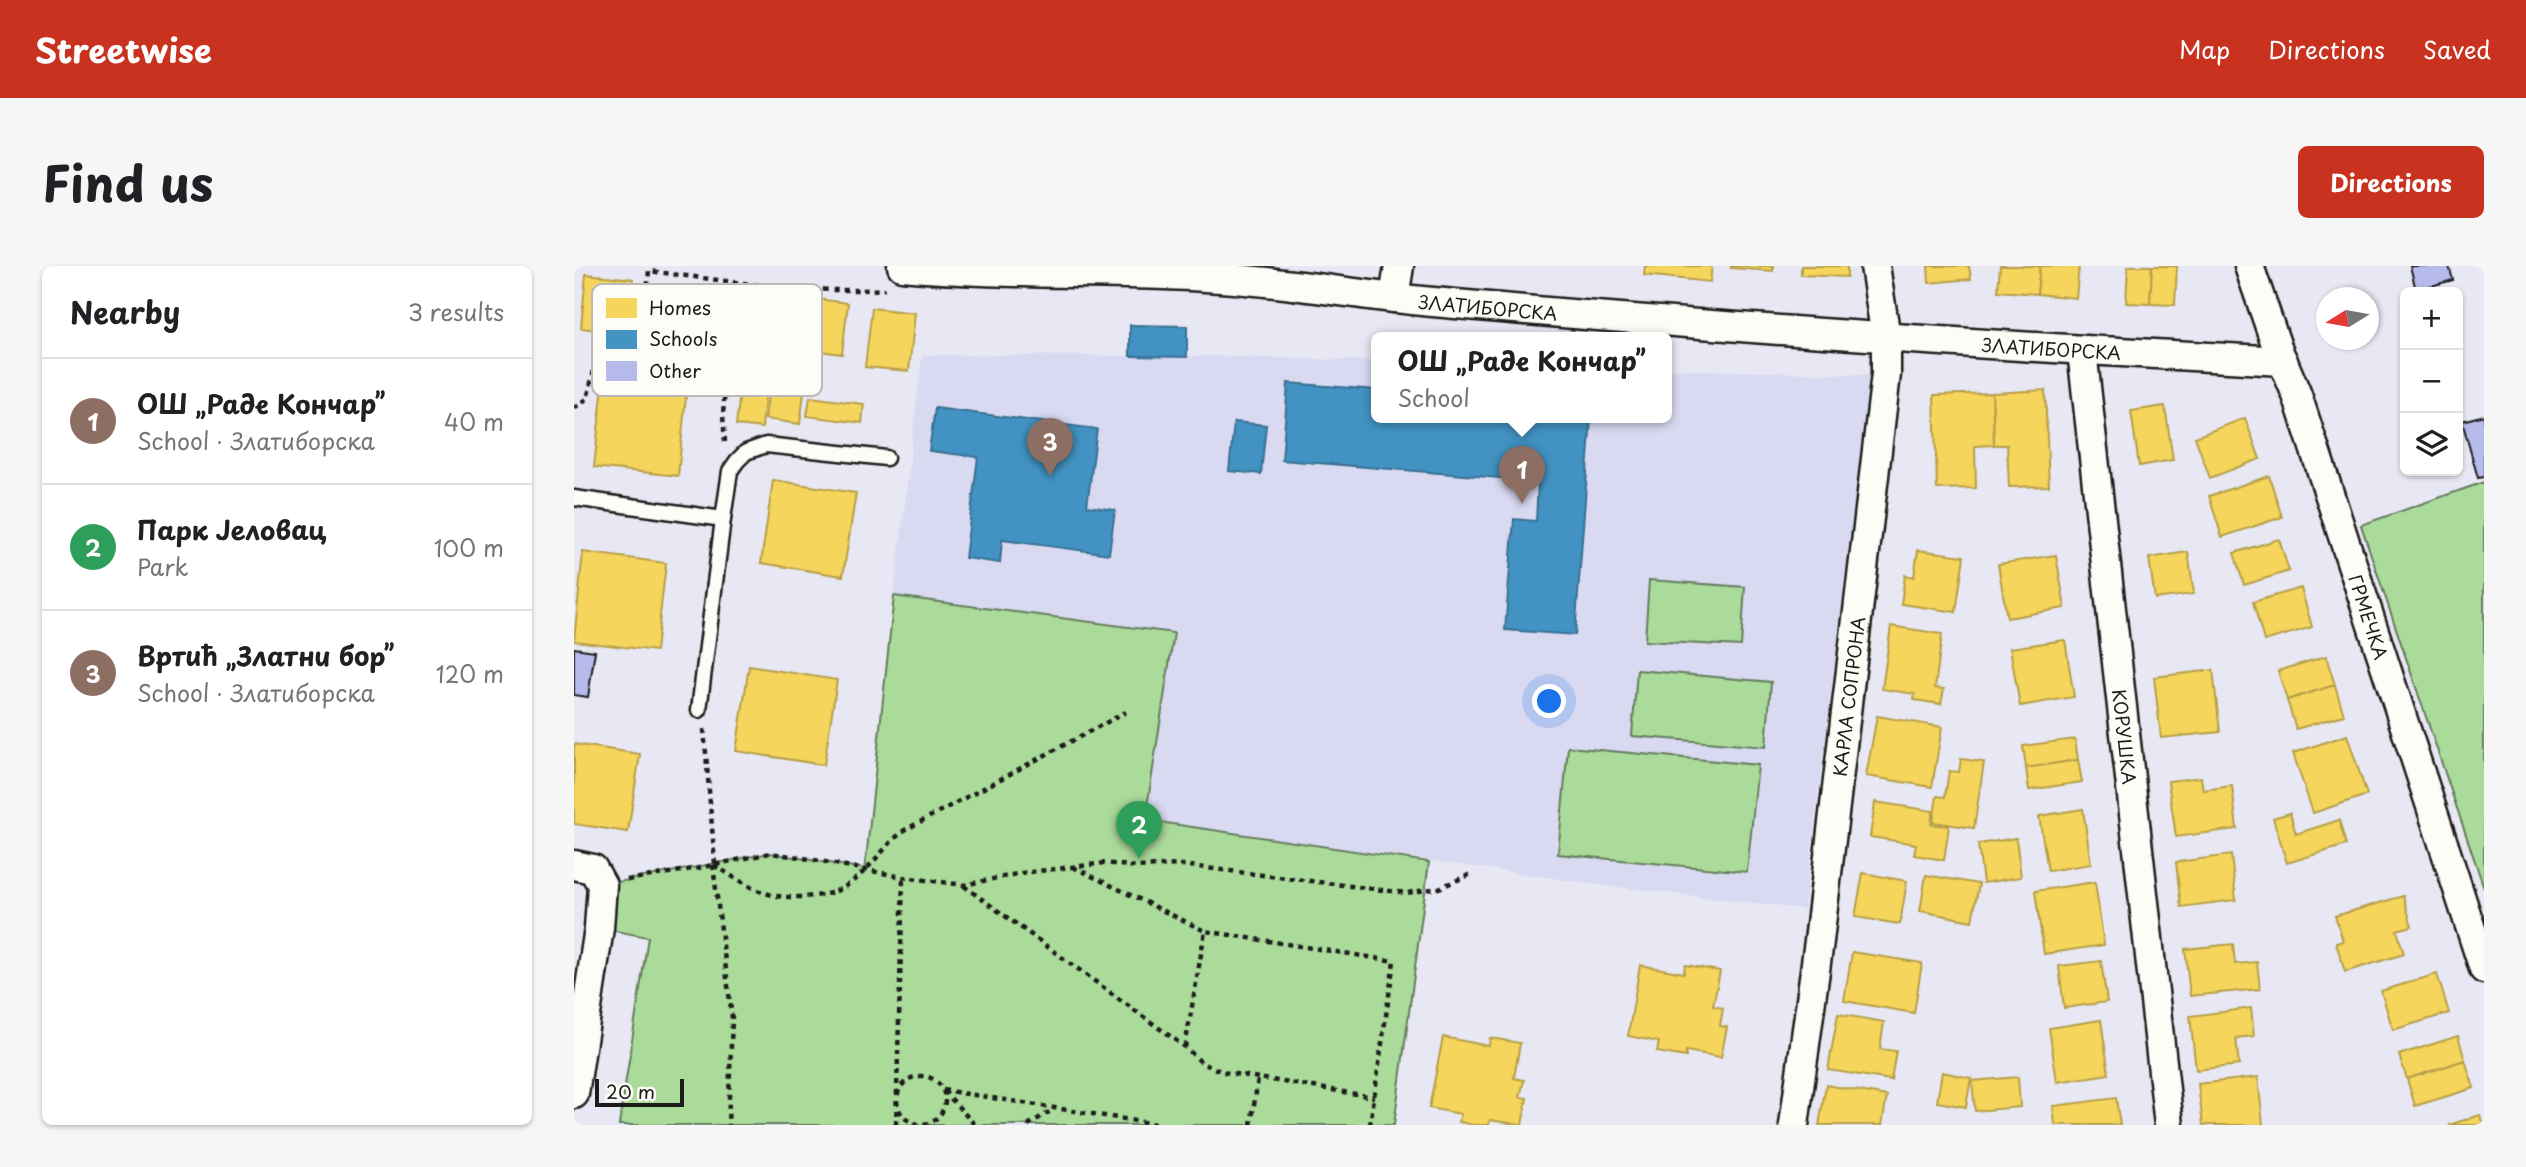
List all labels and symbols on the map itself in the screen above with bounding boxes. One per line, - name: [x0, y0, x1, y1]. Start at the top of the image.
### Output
- legend: [592, 284, 822, 396]
- street label: ЗЛАТИБОРСКА: [1418, 287, 1559, 326]
- north arrow: [2316, 287, 2379, 350]
- text: Homes: [649, 293, 711, 321]
- text: Schools: [649, 324, 717, 352]
- street label: ЗЛАТИБОРСКА: [1981, 330, 2122, 366]
- text: Other: [649, 356, 701, 384]
- pin: 3: [1027, 418, 1073, 476]
- pin: 1: [1499, 446, 1545, 504]
- street label: ГРМЕЧКА: [2343, 571, 2396, 663]
- street label: КАРЛА СОПРОНА: [1825, 615, 1871, 778]
- your location: [1532, 684, 1566, 718]
- street label: КОРУШКА: [2107, 688, 2144, 786]
- pin: 2: [1116, 801, 1162, 859]
- scale bar: [595, 1076, 684, 1108]

